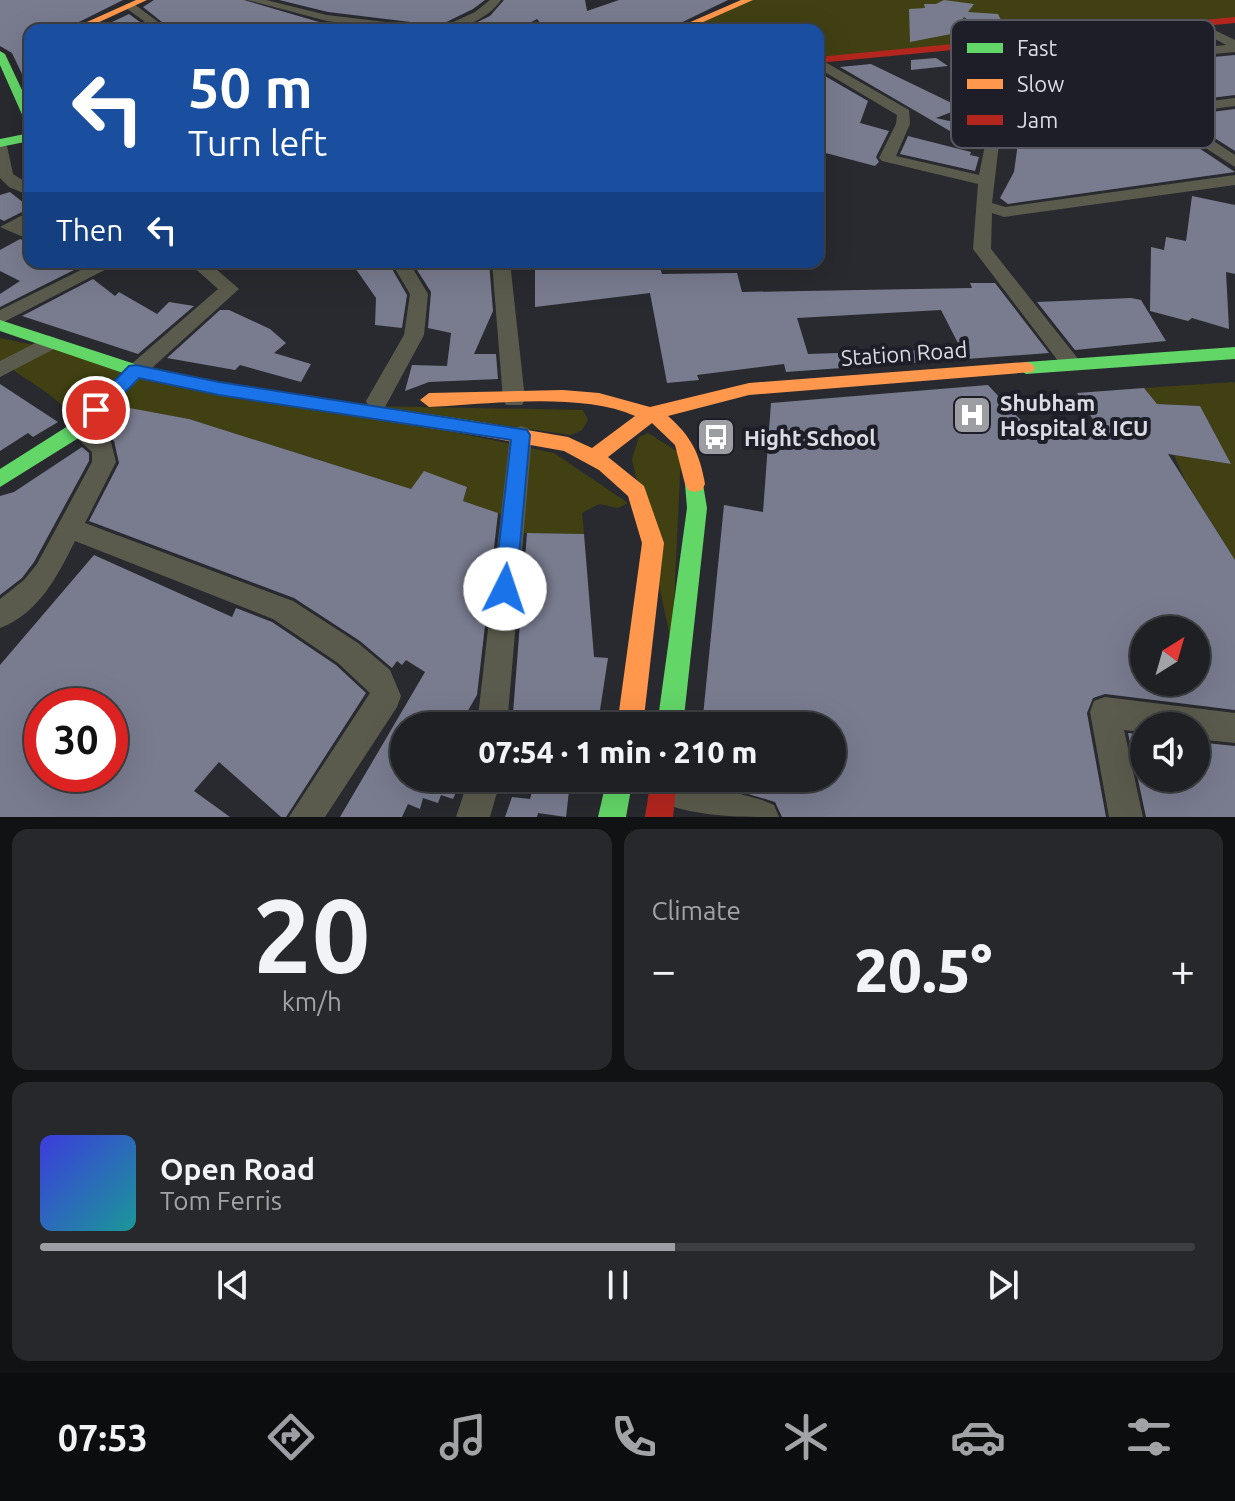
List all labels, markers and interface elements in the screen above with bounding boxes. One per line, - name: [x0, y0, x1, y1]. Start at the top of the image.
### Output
- legend: [951, 20, 1215, 148]
- text: Fast: [1017, 35, 1058, 60]
- icon: left: [56, 56, 160, 160]
- text: 50 m: [188, 56, 313, 119]
- text: Slow: [1017, 71, 1064, 96]
- text: Jam: [1017, 107, 1058, 132]
- text: Turn left: [188, 122, 327, 163]
- icon: left: [140, 208, 184, 252]
- text: Then: [56, 213, 124, 247]
- street label: Station Road: [840, 336, 968, 370]
- pin: [62, 376, 130, 444]
- icon: arrive: [74, 388, 118, 432]
- place label: Shubham Hospital & ICU: [1000, 390, 1148, 440]
- hospital icon: Shubham Hospital & ICU: [951, 394, 993, 436]
- bus stop icon: Hight School: [695, 416, 737, 458]
- place label: Hight School: [744, 425, 876, 450]
- position arrow: [463, 547, 547, 631]
- north arrow: [1130, 616, 1210, 696]
- map controls: [1130, 616, 1210, 792]
- speed limit sign: 30: [24, 688, 128, 792]
- button: sound: [1130, 712, 1210, 792]
- text: 07:54 · 1 min · 210 m: [479, 735, 757, 769]
- text: 20: [253, 876, 370, 993]
- text: Climate: [652, 896, 741, 925]
- text: 20.5°: [854, 936, 992, 1003]
- text: −: [652, 945, 676, 994]
- text: +: [1170, 945, 1195, 994]
- text: km/h: [282, 987, 342, 1016]
- text: Open Road: [160, 1152, 315, 1186]
- text: Tom Ferris: [160, 1186, 282, 1215]
- icon: previous: [211, 1263, 255, 1307]
- icon: pause: [596, 1263, 640, 1307]
- icon: next: [981, 1263, 1025, 1307]
- icon: directions: [263, 1409, 319, 1465]
- icon: music: [435, 1409, 491, 1465]
- icon: phone: [606, 1409, 662, 1465]
- icon: climate: [778, 1409, 834, 1465]
- icon: car: [950, 1409, 1006, 1465]
- icon: filters: [1121, 1409, 1177, 1465]
- text: 07:53: [58, 1417, 148, 1458]

